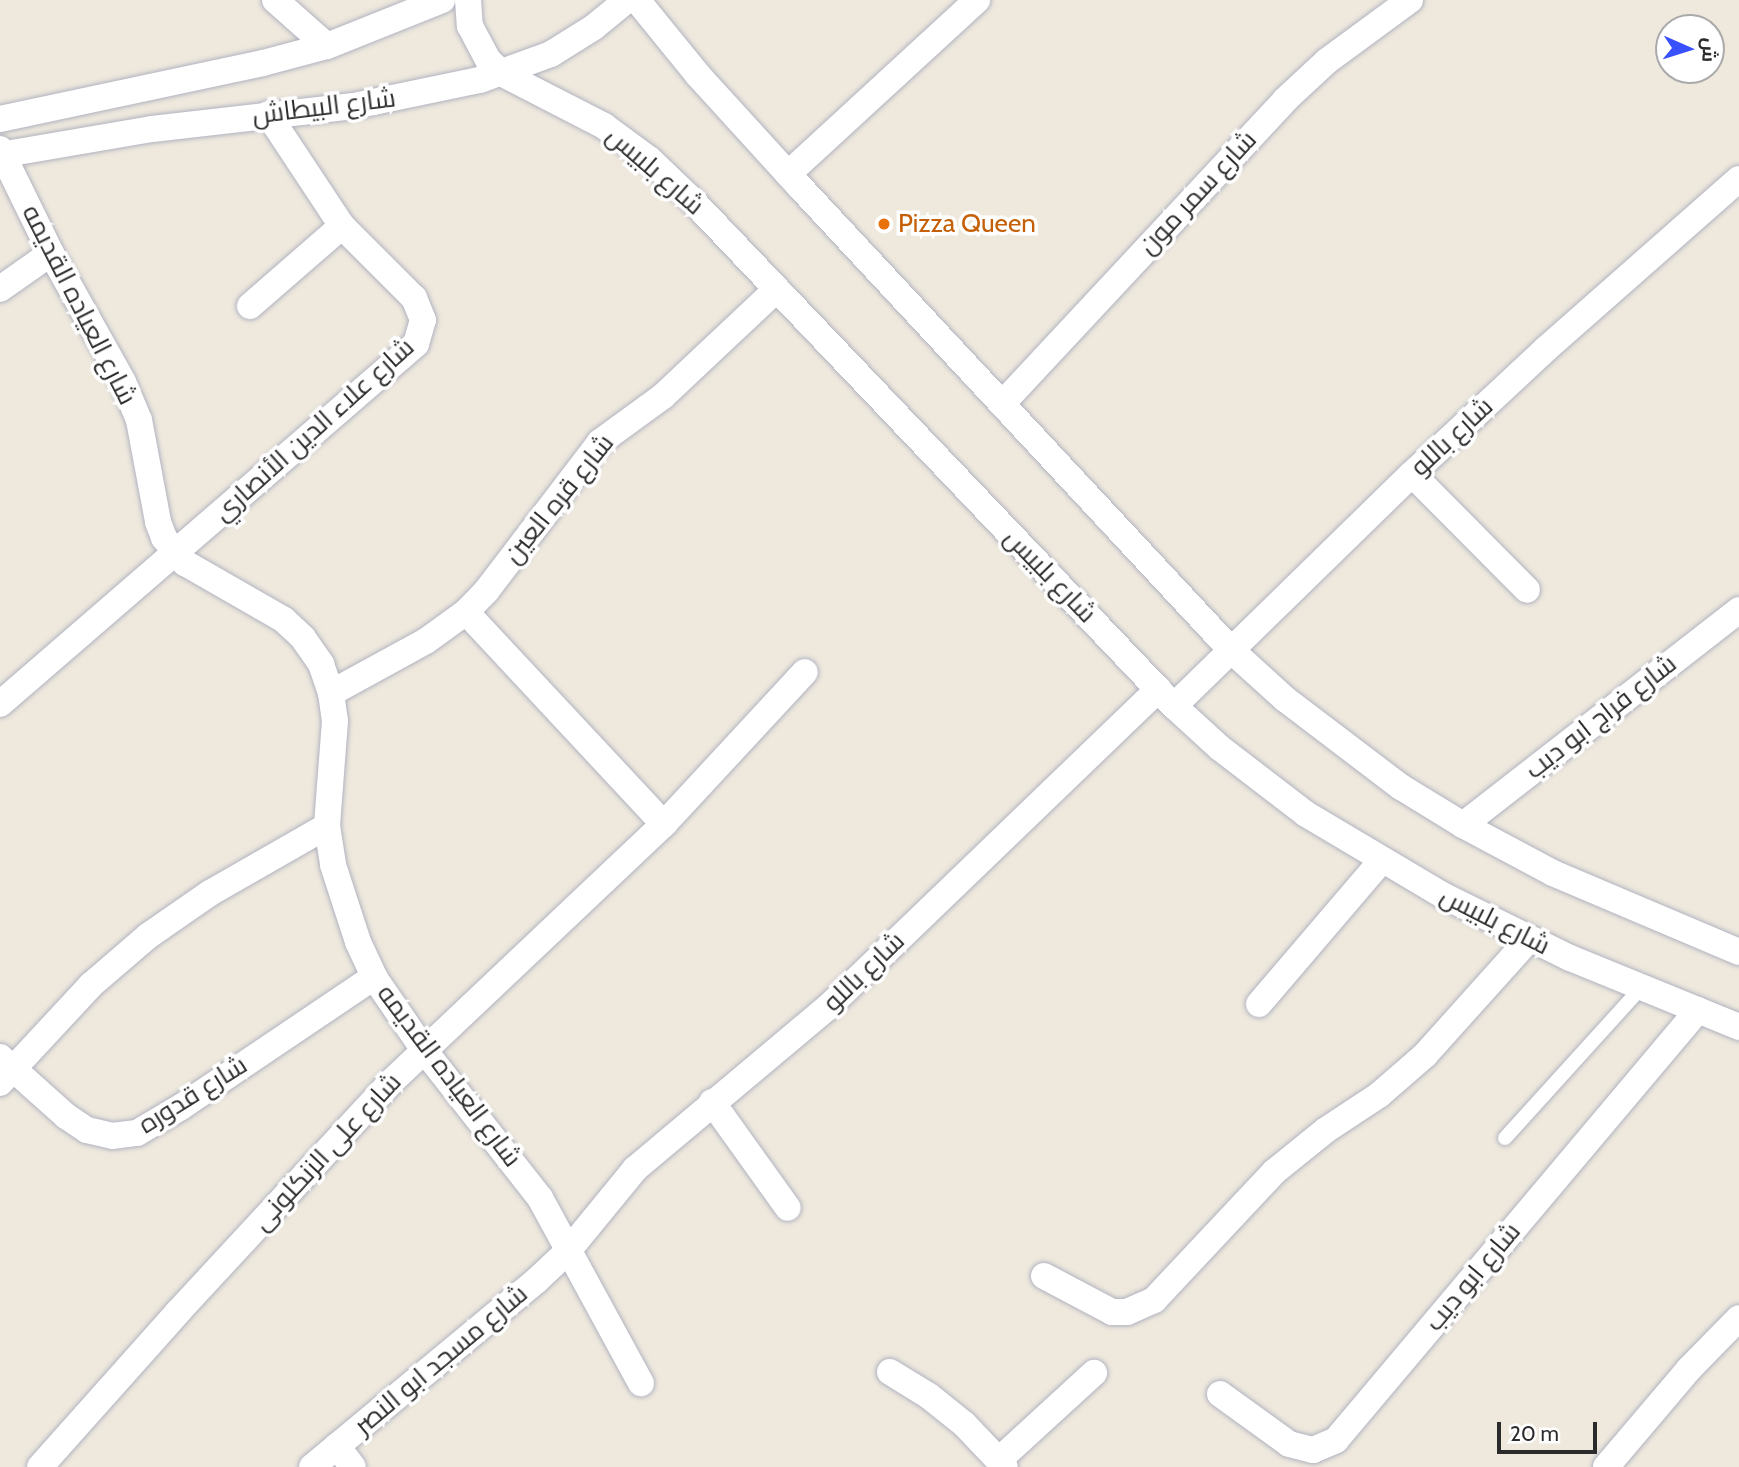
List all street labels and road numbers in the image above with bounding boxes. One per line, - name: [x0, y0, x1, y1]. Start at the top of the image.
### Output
- street label: شارع البيطاش: [250, 83, 398, 131]
- street label: شارع بلبيس: [600, 120, 710, 222]
- street label: شارع سمر مون: [1133, 125, 1263, 261]
- street label: شارع العياده القديمه: [15, 200, 143, 410]
- street label: شارع علاء الدين الأنصاري: [207, 332, 421, 528]
- street label: شارع باللو: [1404, 391, 1500, 483]
- street label: شارع قره العين: [497, 428, 621, 570]
- street label: شارع بلبيس: [997, 522, 1103, 630]
- street label: شارع فراج ابو ديب: [1519, 648, 1683, 786]
- street label: شارع بلبيس: [1435, 880, 1555, 962]
- street label: شارع باللو: [817, 926, 911, 1018]
- street label: شارع العياده القديمه: [370, 979, 528, 1173]
- street label: شارع قدوره: [133, 1049, 253, 1141]
- street label: شارع على الزنكلونى: [246, 1067, 408, 1237]
- street label: شارع ابو ديب: [1419, 1217, 1527, 1337]
- street label: شارع مسجد ابو النصر: [348, 1279, 534, 1441]

